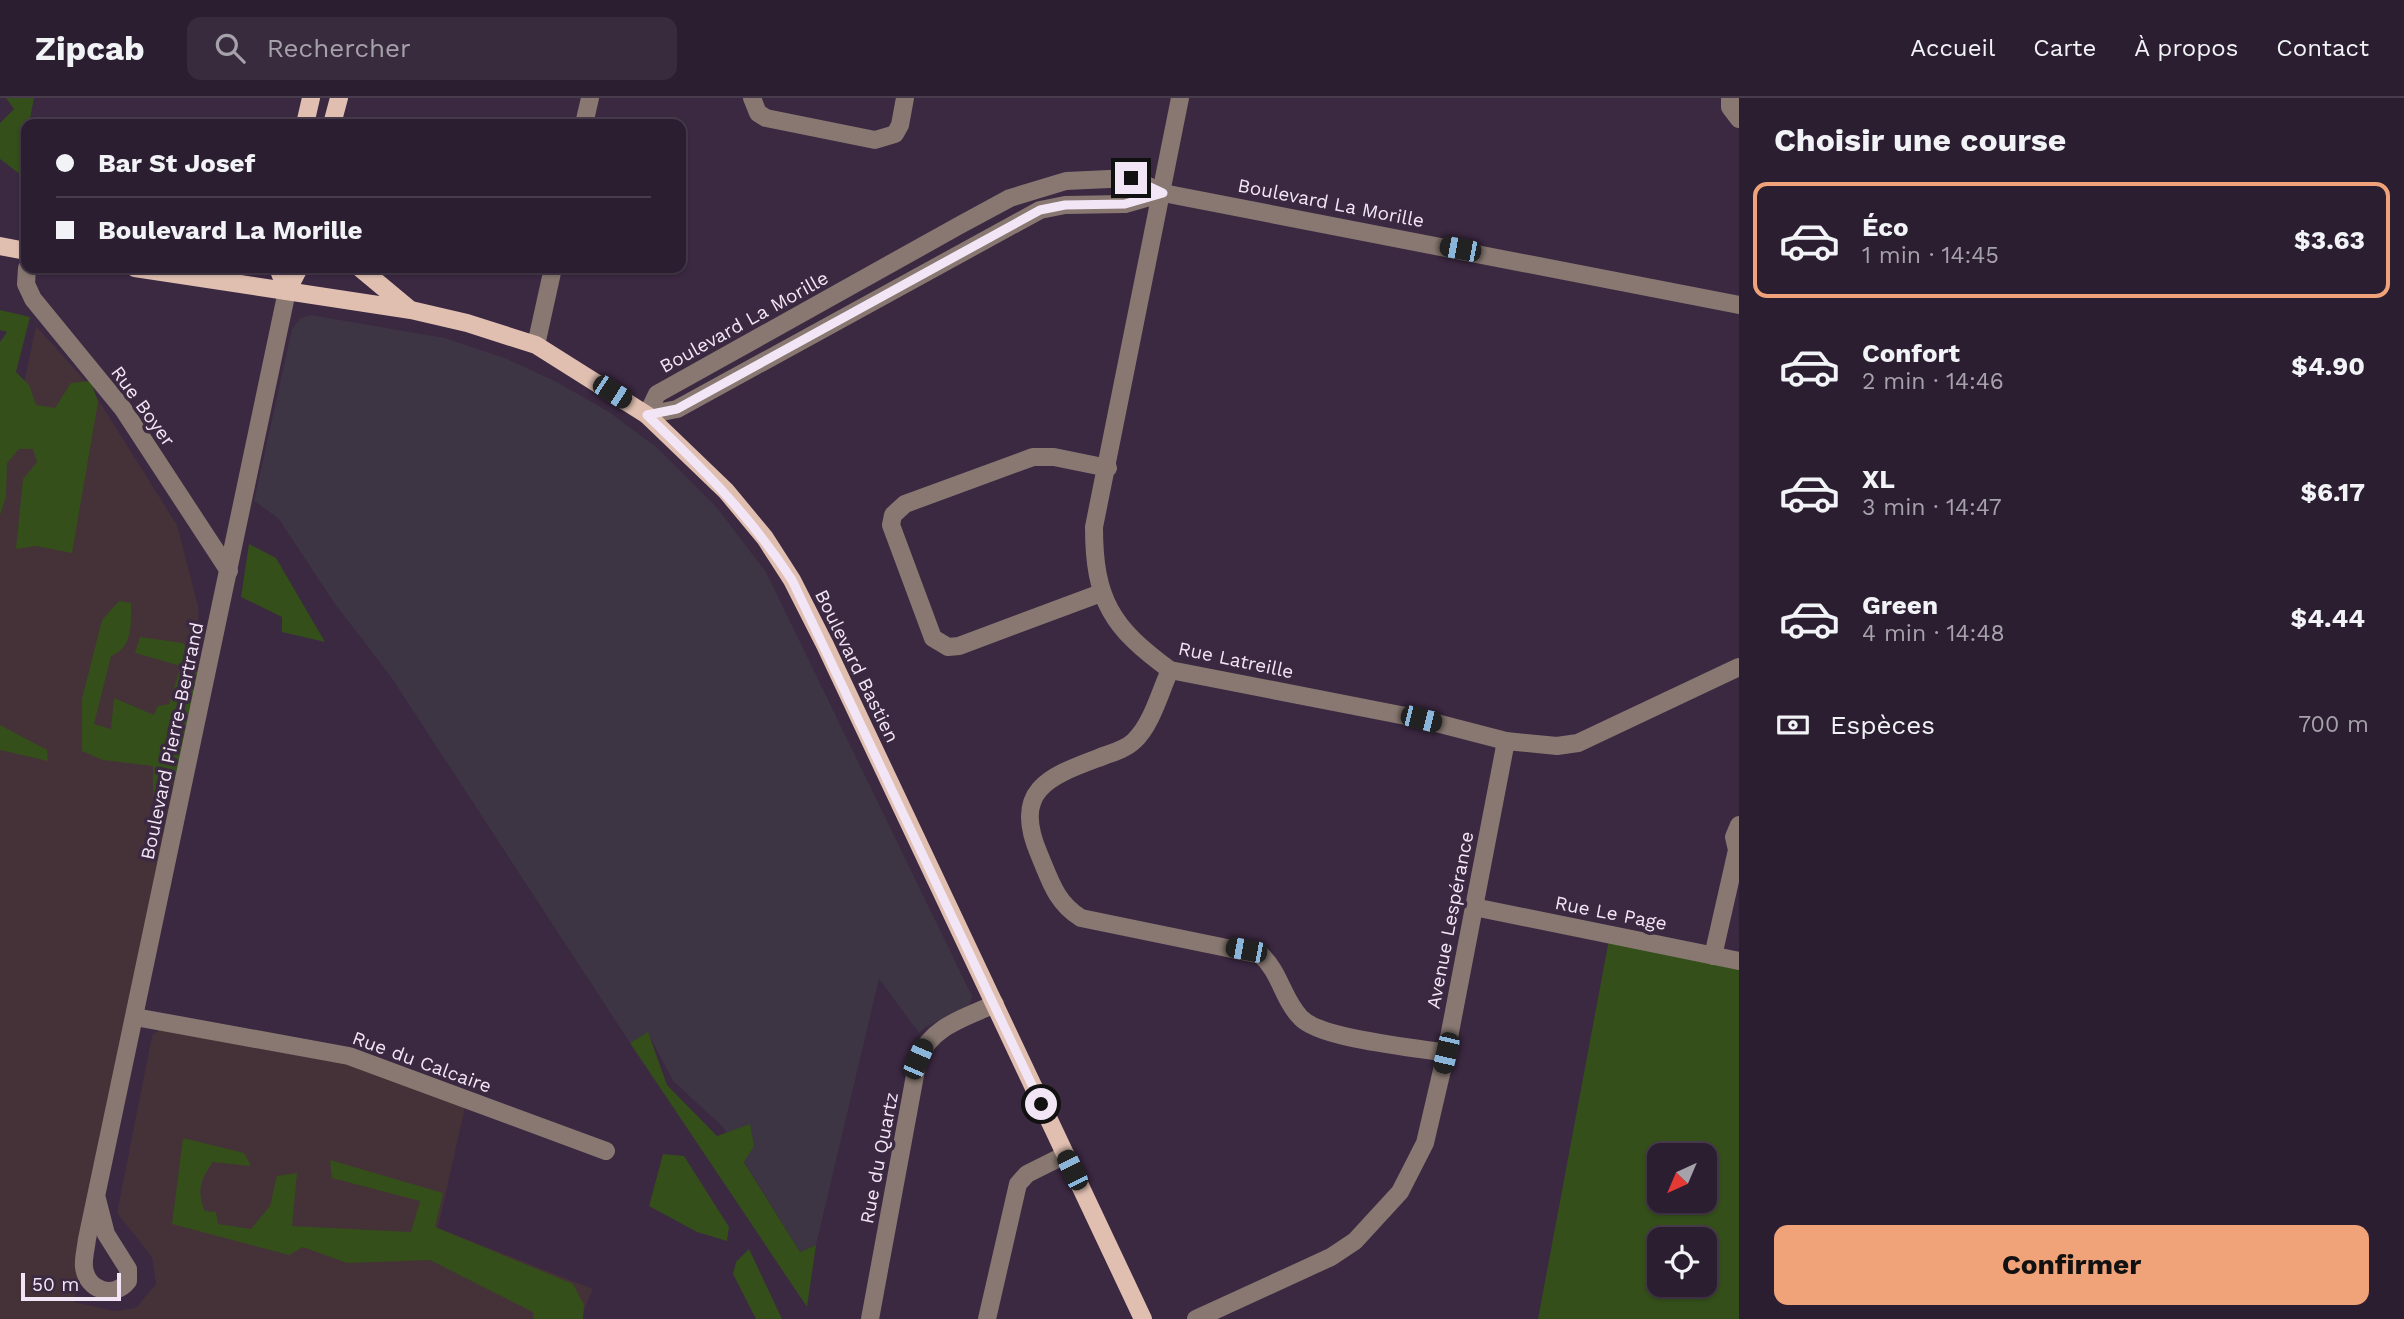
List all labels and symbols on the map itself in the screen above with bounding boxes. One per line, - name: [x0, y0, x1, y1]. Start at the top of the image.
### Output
- route end: [1115, 162, 1147, 194]
- street label: Boulevard La Morille: [1236, 174, 1426, 232]
- car: [1438, 235, 1483, 263]
- street label: Boulevard La Morille: [656, 266, 832, 378]
- street label: Rue Boyer: [106, 361, 180, 451]
- car: [589, 372, 636, 412]
- street label: Boulevard Bastien: [810, 586, 904, 746]
- street label: Boulevard Pierre-Bertrand: [136, 620, 208, 862]
- street label: Rue Latreille: [1176, 637, 1296, 683]
- car: [1399, 704, 1444, 734]
- street label: Avenue Lespérance: [1422, 829, 1478, 1011]
- street label: Rue Le Page: [1553, 891, 1669, 935]
- car: [1224, 936, 1269, 964]
- street label: Rue du Calcaire: [349, 1026, 495, 1098]
- car: [1432, 1030, 1461, 1076]
- car: [901, 1036, 936, 1082]
- route start: [1025, 1088, 1057, 1120]
- street label: Rue du Quartz: [855, 1090, 903, 1226]
- north arrow: [1647, 1143, 1717, 1213]
- car: [1054, 1147, 1091, 1193]
- scale bar: [21, 1270, 121, 1302]

